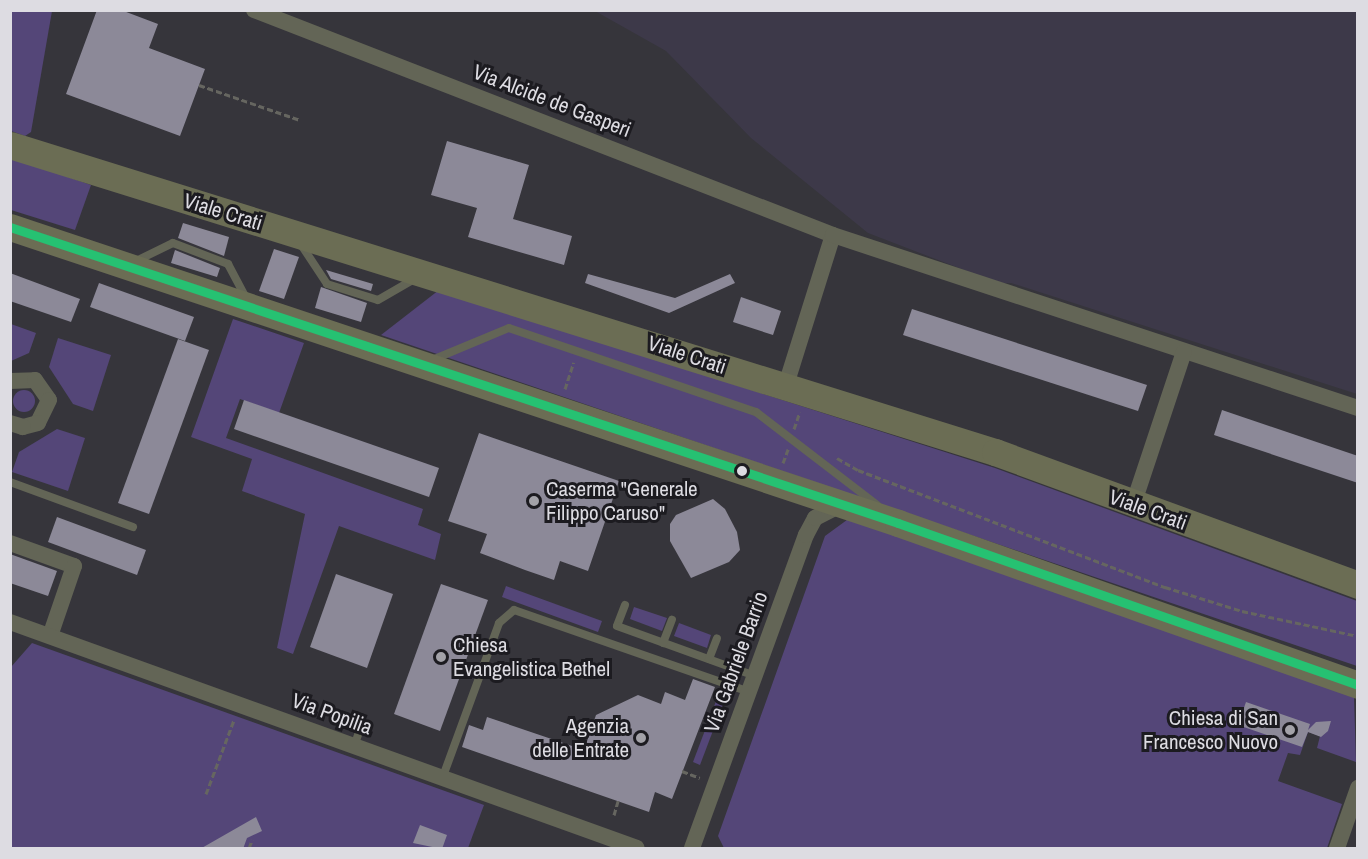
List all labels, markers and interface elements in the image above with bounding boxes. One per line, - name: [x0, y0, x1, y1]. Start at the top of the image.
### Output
- street label: Via Alcide de Gasperi: [469, 59, 635, 143]
- street label: Viale Crati: [181, 188, 265, 236]
- street label: Viale Crati: [645, 330, 729, 380]
- unlabelled marker: [736, 465, 748, 477]
- place label: Caserma "Generale Filippo Caruso": [546, 476, 698, 526]
- street label: Viale Crati: [1106, 484, 1190, 536]
- marker: Caserma "Generale Filippo Caruso": [527, 494, 541, 508]
- street label: Via Gabriele Barrio: [699, 588, 773, 736]
- place label: Chiesa Evangelistica Bethel: [453, 632, 610, 682]
- marker: Chiesa Evangelistica Bethel: [434, 650, 448, 664]
- street label: Via Popilia: [288, 688, 376, 740]
- place label: Chiesa di San Francesco Nuovo: [1143, 705, 1278, 755]
- place label: Agenzia delle Entrate: [532, 713, 629, 763]
- marker: Chiesa di San Francesco Nuovo: [1283, 723, 1297, 737]
- marker: Agenzia delle Entrate: [634, 731, 648, 745]

